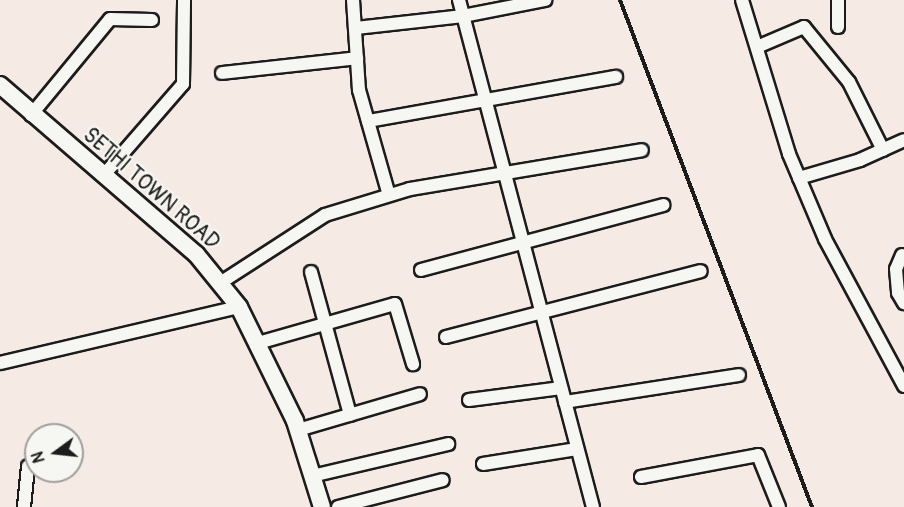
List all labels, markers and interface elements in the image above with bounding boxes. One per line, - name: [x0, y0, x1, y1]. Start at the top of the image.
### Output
- street label: SETHI TOWN ROAD: [78, 123, 224, 255]
- north arrow: [24, 423, 84, 483]
- text: N: [27, 449, 50, 465]

